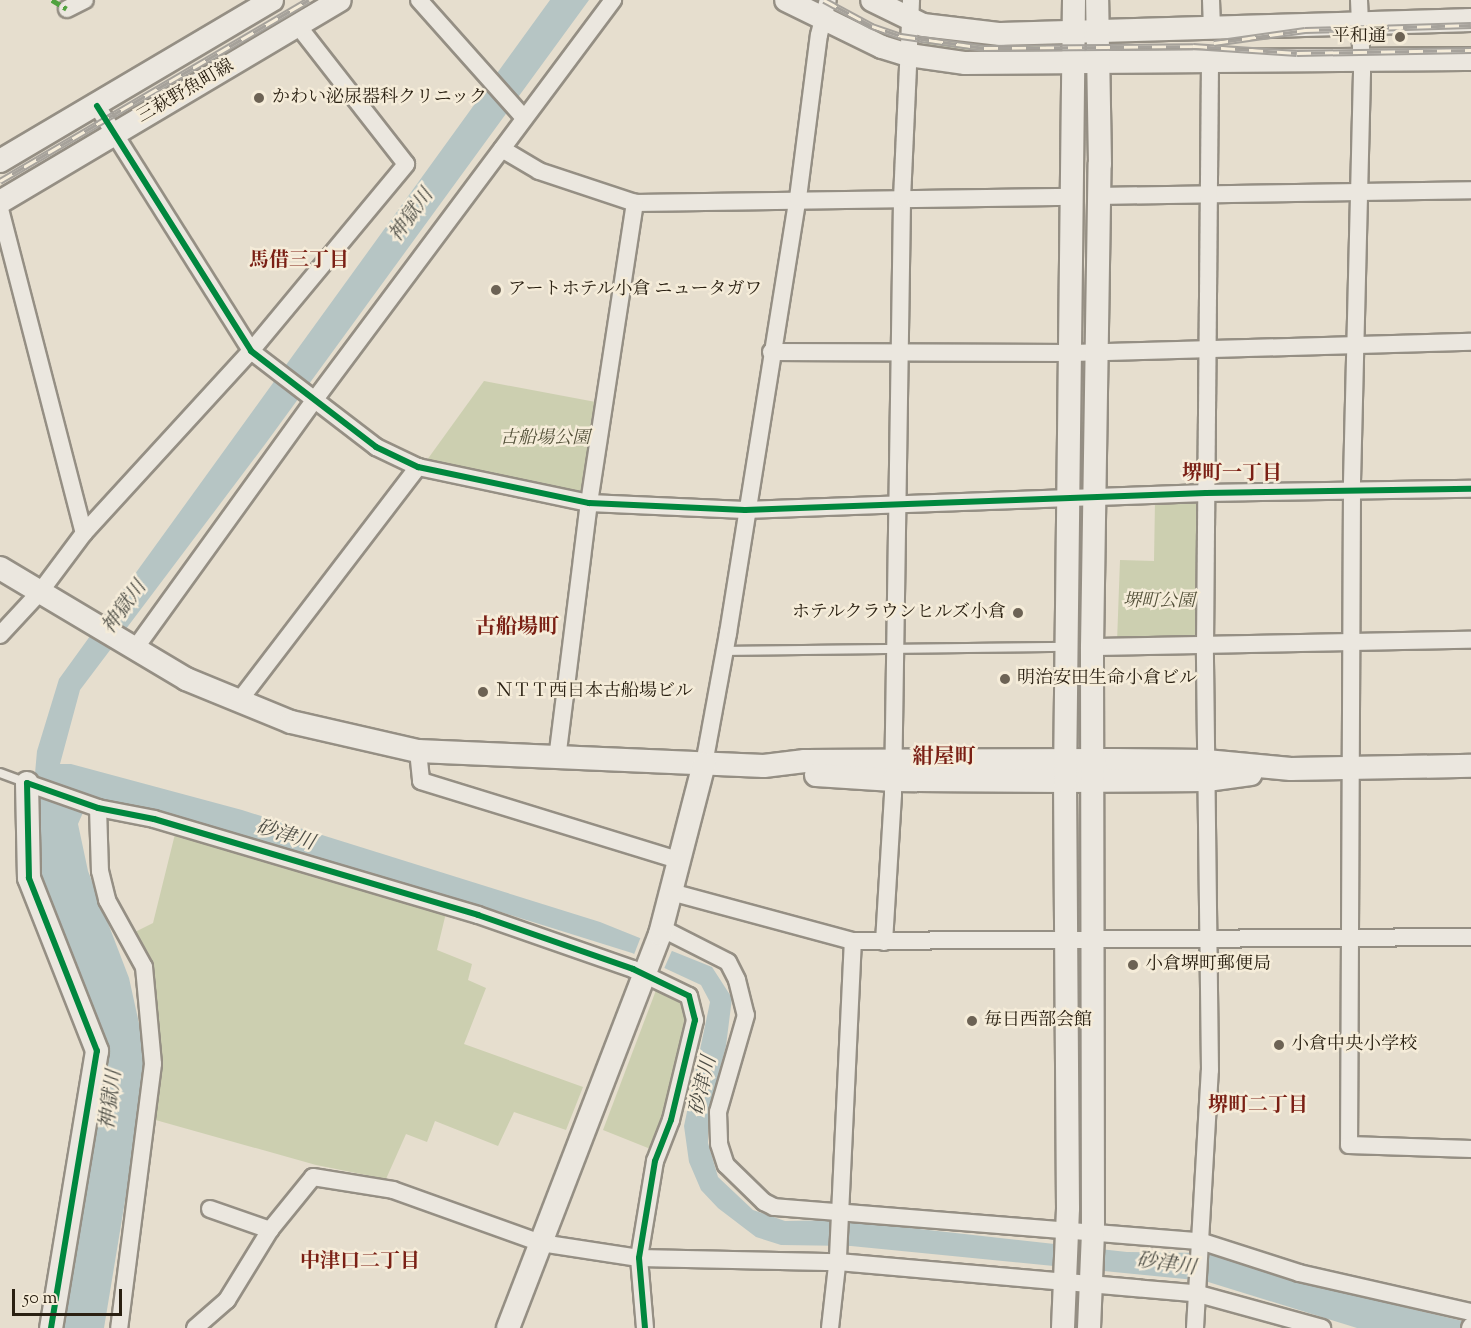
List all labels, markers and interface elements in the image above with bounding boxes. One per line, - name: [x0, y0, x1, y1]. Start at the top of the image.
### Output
- place label: 平和通: [1332, 26, 1386, 48]
- marker: 平和通: [1391, 28, 1409, 46]
- street label: 三萩野魚町線: [134, 56, 238, 128]
- place label: かわい泌尿器科クリニック: [272, 87, 488, 109]
- marker: かわい泌尿器科クリニック: [250, 89, 268, 107]
- water label: 神獄川: [385, 185, 439, 247]
- district label: 馬借三丁目: [249, 249, 349, 273]
- place label: アートホテル小倉 ニュータガワ: [508, 279, 763, 301]
- marker: アートホテル小倉 ニュータガワ: [489, 283, 503, 297]
- park label: 古船場公園: [500, 428, 590, 450]
- district label: 堺町一丁目: [1182, 462, 1282, 486]
- water label: 神獄川: [98, 577, 152, 639]
- park label: 堺町公園: [1123, 591, 1195, 613]
- place label: ホテルクラウンヒルズ小倉: [790, 602, 1006, 624]
- marker: ホテルクラウンヒルズ小倉: [1011, 606, 1025, 620]
- district label: 古船場町: [475, 615, 559, 641]
- place label: 明治安田生命小倉ビル: [1017, 668, 1197, 690]
- marker: 明治安田生命小倉ビル: [998, 672, 1012, 686]
- place label: ＮＴＴ西日本古船場ビル: [495, 681, 693, 703]
- marker: ＮＴＴ西日本古船場ビル: [476, 685, 490, 699]
- district label: 紺屋町: [913, 745, 975, 771]
- water label: 砂津川: [253, 816, 317, 856]
- place label: 小倉堺町郵便局: [1145, 954, 1271, 976]
- marker: 小倉堺町郵便局: [1126, 958, 1140, 972]
- place label: 毎日西部会館: [984, 1010, 1092, 1032]
- marker: 毎日西部会館: [965, 1014, 979, 1028]
- place label: 小倉中央小学校: [1291, 1034, 1417, 1056]
- marker: 小倉中央小学校: [1272, 1038, 1286, 1052]
- water label: 砂津川: [686, 1054, 722, 1118]
- water label: 神獄川: [96, 1069, 128, 1131]
- district label: 堺町二丁目: [1208, 1094, 1308, 1118]
- water label: 砂津川: [1135, 1249, 1197, 1281]
- district label: 中津口二丁目: [300, 1250, 420, 1274]
- scale bar: [15, 1277, 124, 1315]
- text: 50 m: [23, 1286, 57, 1312]

